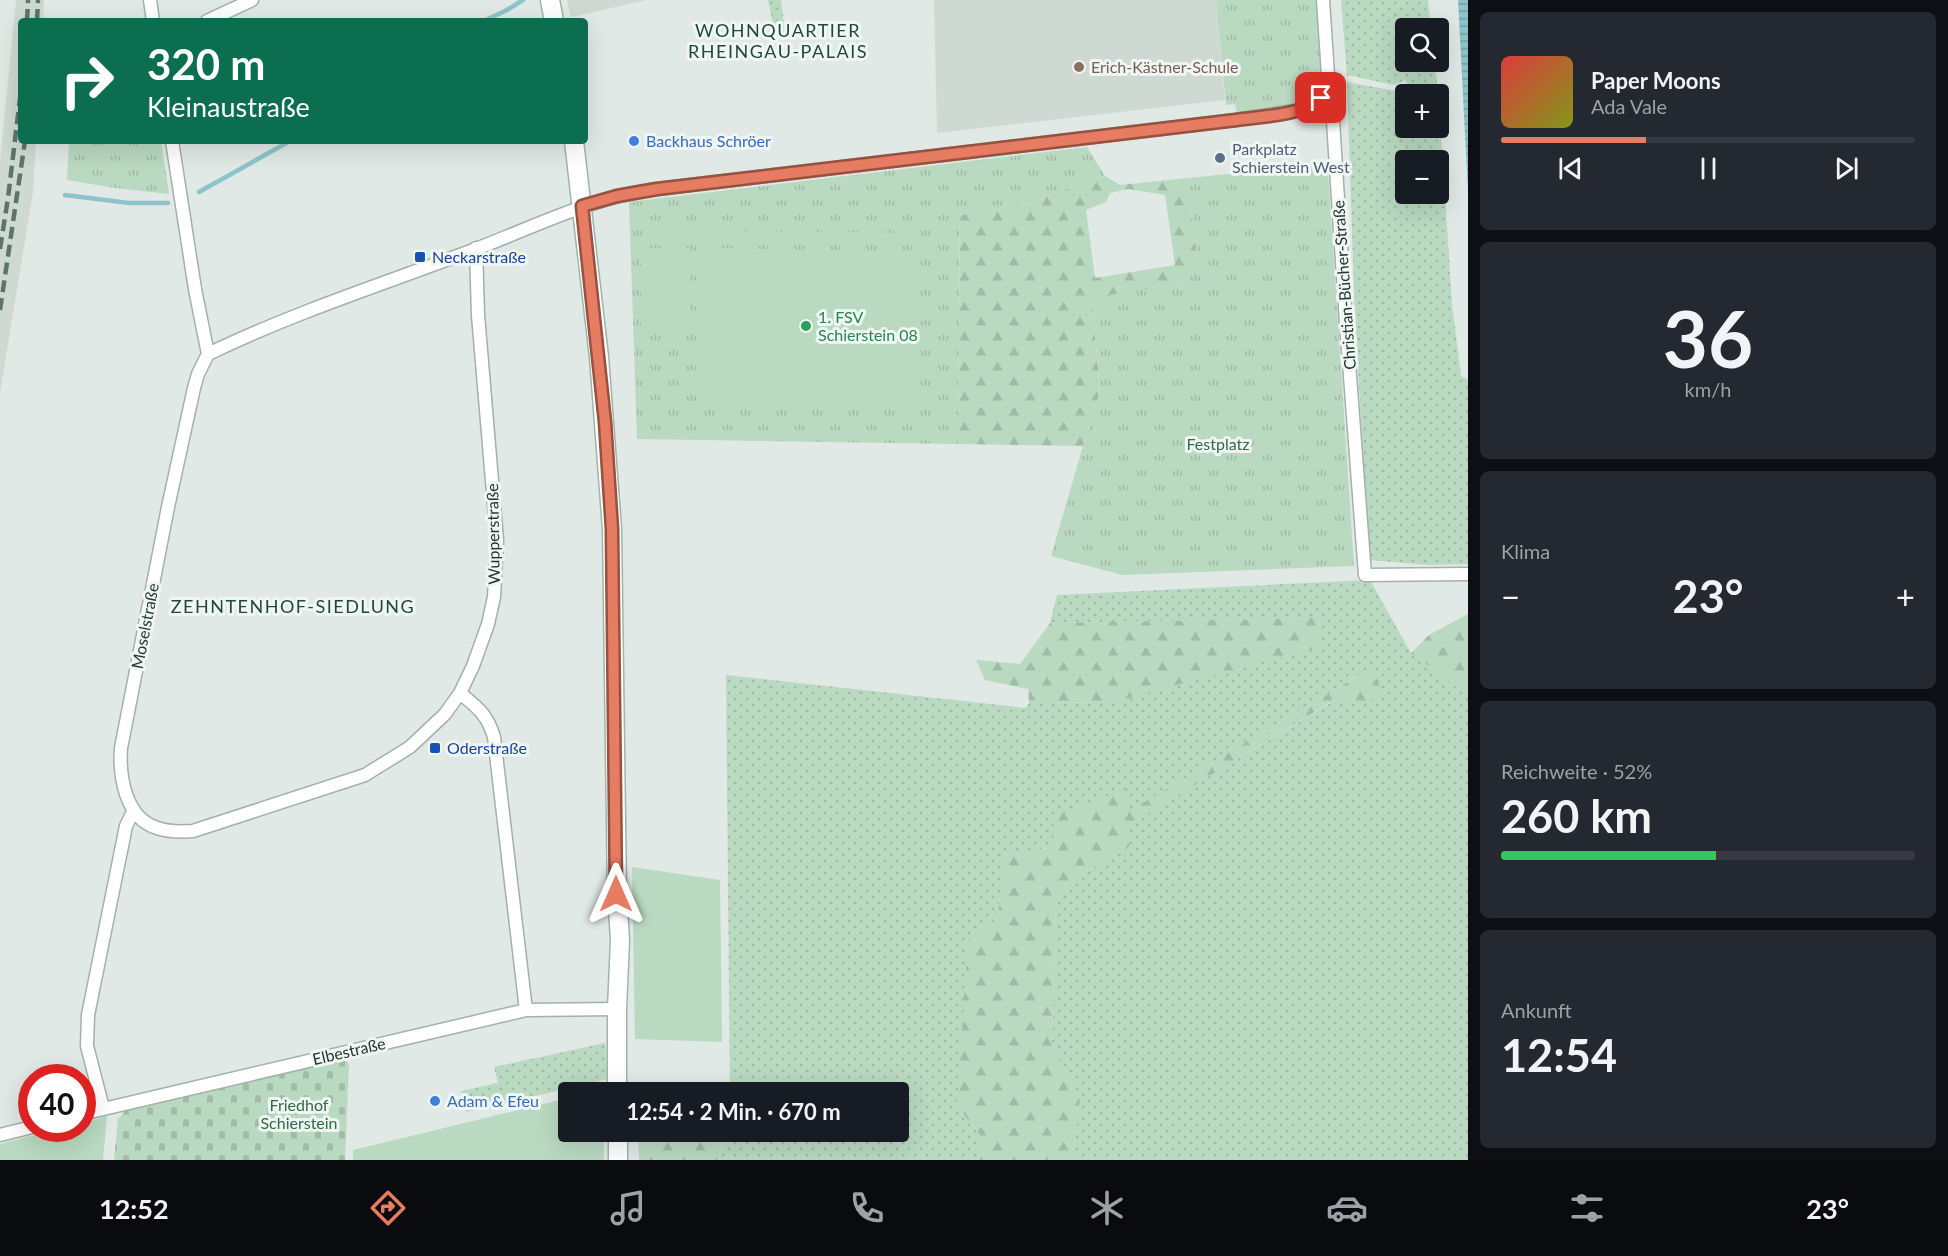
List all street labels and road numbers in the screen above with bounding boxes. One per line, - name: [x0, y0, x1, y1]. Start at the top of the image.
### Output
- street label: Christian-Bücher-Straße: [1328, 200, 1359, 370]
- street label: Wupperstraße: [482, 483, 503, 585]
- street label: Moselstraße: [127, 581, 162, 670]
- street label: Elbestraße: [311, 1033, 387, 1068]

